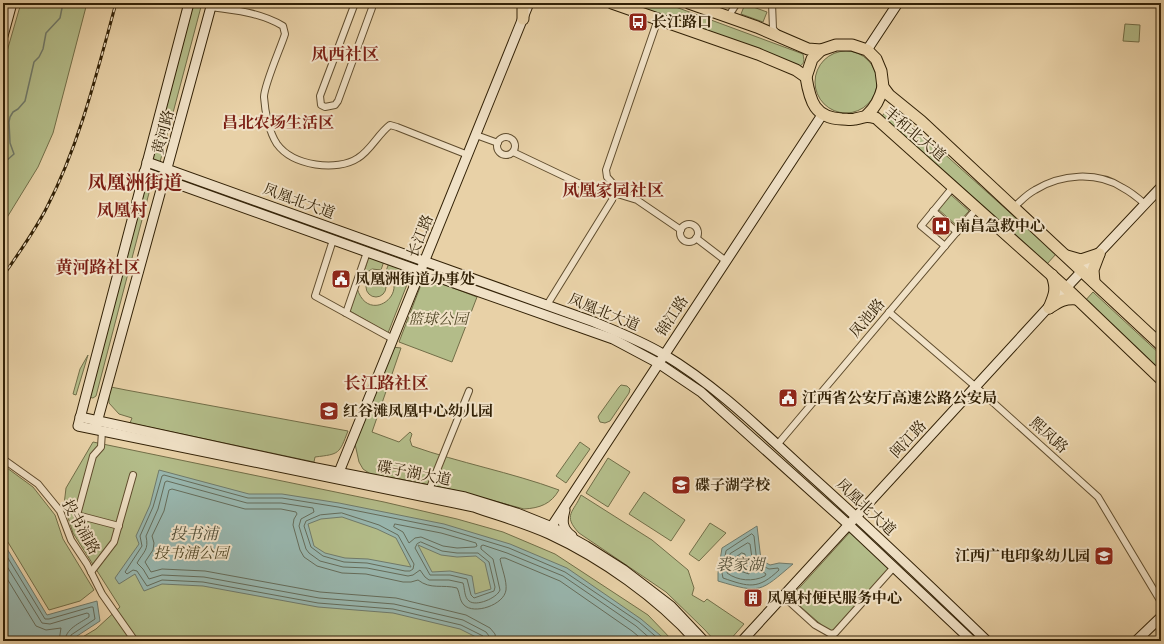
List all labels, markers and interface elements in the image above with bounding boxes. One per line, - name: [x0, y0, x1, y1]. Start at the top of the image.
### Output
- bus stop icon: 长江路口: [627, 11, 649, 33]
- place label: 长江路口: [652, 13, 712, 32]
- district label: 凤西社区: [311, 44, 379, 66]
- street label: 丰和北大道: [880, 103, 950, 166]
- street label: 黄河路: [148, 108, 178, 156]
- district label: 昌北农场生活区: [222, 113, 334, 133]
- district label: 凤凰洲街道: [87, 172, 183, 195]
- street label: 凤凰北大道: [260, 180, 337, 223]
- district label: 凤凰家园社区: [562, 180, 664, 202]
- district label: 凤凰村: [97, 200, 148, 222]
- street label: 长江路: [403, 212, 438, 261]
- hospital icon: 南昌急救中心: [930, 215, 952, 237]
- place label: 南昌急救中心: [955, 217, 1045, 236]
- district label: 黄河路社区: [56, 257, 141, 279]
- public building icon: 凤凰洲街道办事处: [330, 268, 352, 290]
- place label: 凤凰洲街道办事处: [355, 270, 475, 289]
- street label: 凤凰北大道: [565, 290, 642, 335]
- street label: 锦江路: [652, 292, 693, 340]
- street label: 凤池路: [846, 295, 889, 342]
- park label: 篮球公园: [408, 310, 470, 329]
- district label: 长江路社区: [344, 373, 429, 395]
- public building icon: 江西省公安厅高速公路公安局: [777, 387, 799, 409]
- place label: 江西省公安厅高速公路公安局: [802, 389, 997, 408]
- school or university icon: 红谷滩凤凰中心幼儿园: [318, 400, 340, 422]
- place label: 红谷滩凤凰中心幼儿园: [343, 402, 493, 421]
- street label: 熙凤路: [1026, 413, 1072, 457]
- street label: 闽江路: [886, 416, 931, 462]
- street label: 碟子湖大道: [375, 457, 453, 490]
- school or university icon: 碟子湖学校: [670, 474, 692, 496]
- street label: 凤凰北大道: [832, 475, 900, 540]
- place label: 碟子湖学校: [695, 476, 771, 495]
- street label: 投书浦路: [58, 496, 103, 558]
- water label: 投书浦: [170, 524, 221, 544]
- park label: 投书浦公园: [153, 544, 230, 563]
- school or university icon: 江西广电印象幼儿园: [1093, 545, 1115, 567]
- place label: 江西广电印象幼儿园: [955, 547, 1090, 566]
- water label: 裘家湖: [716, 555, 767, 575]
- building icon: 凤凰村便民服务中心: [742, 587, 764, 609]
- place label: 凤凰村便民服务中心: [767, 589, 902, 608]

